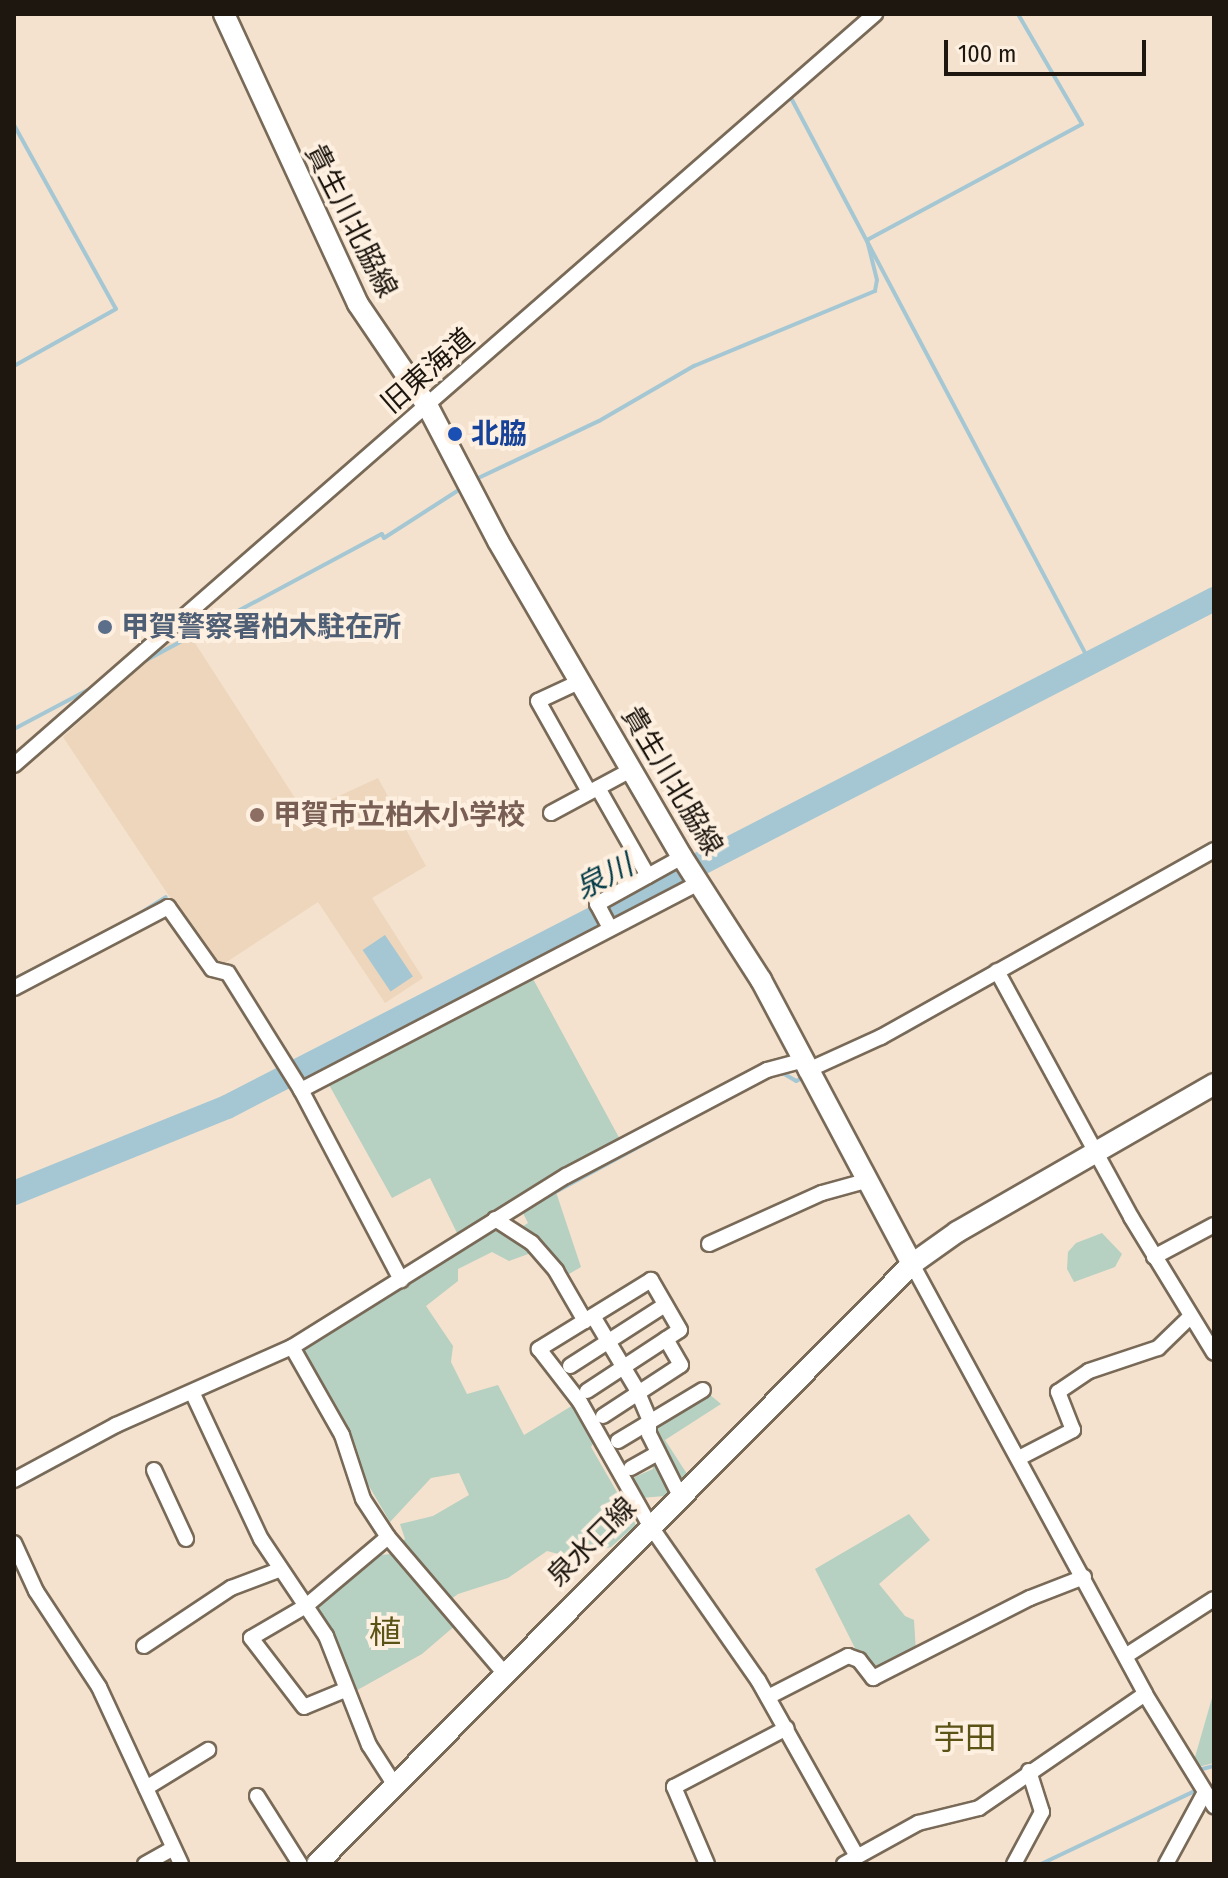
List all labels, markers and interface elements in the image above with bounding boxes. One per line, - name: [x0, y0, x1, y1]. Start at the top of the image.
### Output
- scale bar: [948, 24, 1150, 74]
- text: 100 m: [958, 40, 1016, 68]
- street label: 貴生川北脇線: [298, 139, 404, 303]
- street label: 旧東海道: [375, 322, 481, 420]
- place label: 北脇: [471, 417, 527, 451]
- marker: 北脇: [446, 425, 464, 443]
- place label: 甲賀警察署柏木駐在所: [121, 610, 401, 644]
- marker: 甲賀警察署柏木駐在所: [96, 618, 114, 636]
- street label: 貴生川北脇線: [614, 700, 730, 862]
- place label: 甲賀市立柏木小学校: [273, 798, 525, 832]
- marker: 甲賀市立柏木小学校: [248, 806, 266, 824]
- water label: 泉川: [569, 847, 639, 907]
- street label: 泉水口線: [541, 1491, 643, 1593]
- district label: 植: [369, 1613, 401, 1651]
- district label: 宇田: [933, 1719, 997, 1757]

